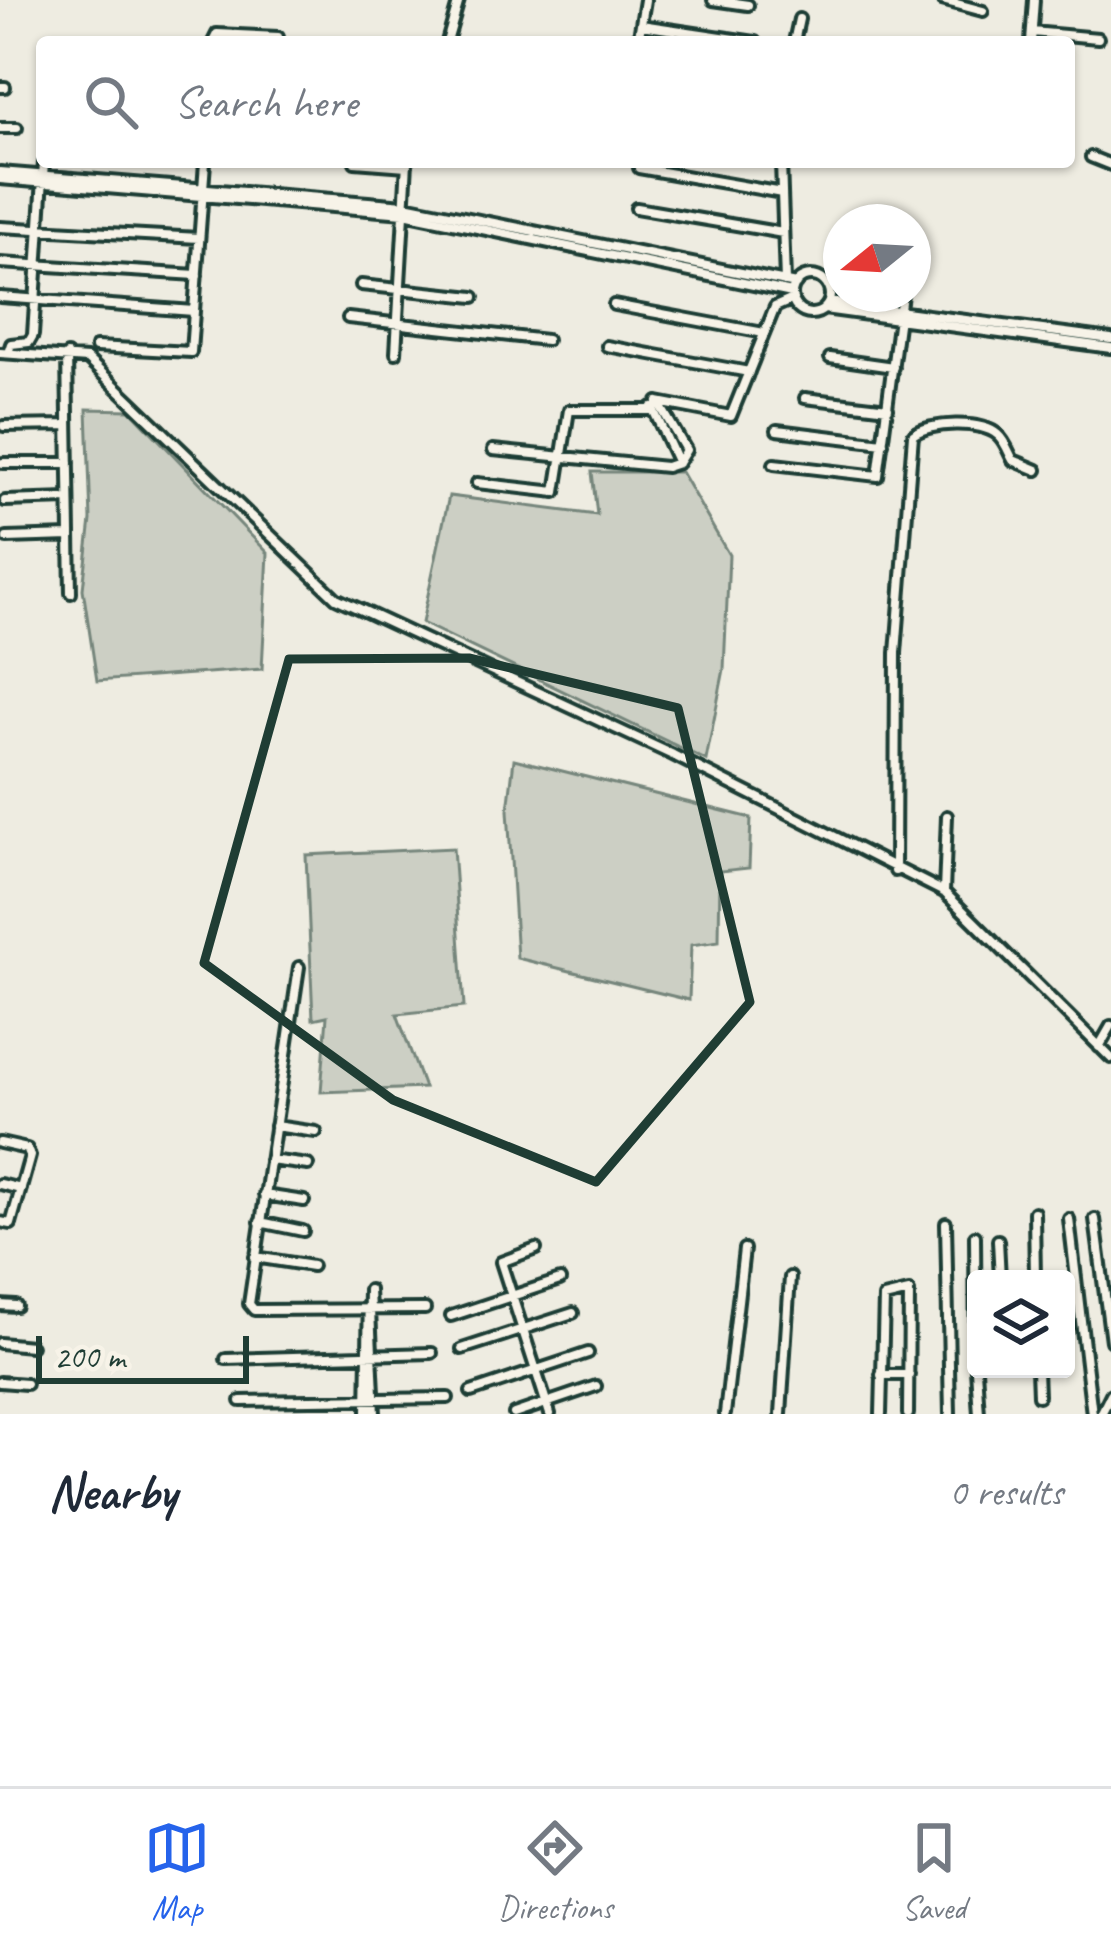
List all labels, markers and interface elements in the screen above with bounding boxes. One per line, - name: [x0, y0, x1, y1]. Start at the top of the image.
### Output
- search box: [36, 36, 1075, 168]
- icon: search: [78, 69, 144, 135]
- text: Search here: [174, 74, 357, 131]
- north arrow: [823, 204, 931, 312]
- map controls: [967, 1270, 1075, 1378]
- button: layers: [967, 1270, 1075, 1378]
- scale bar: [36, 1330, 249, 1383]
- text: 200 m: [54, 1336, 125, 1378]
- text: Nearby: [48, 1460, 176, 1524]
- text: 0 results: [949, 1468, 1063, 1517]
- tab: Map: [144, 1815, 210, 1929]
- tab: Directions: [498, 1815, 613, 1929]
- tab: Saved: [901, 1815, 967, 1929]

